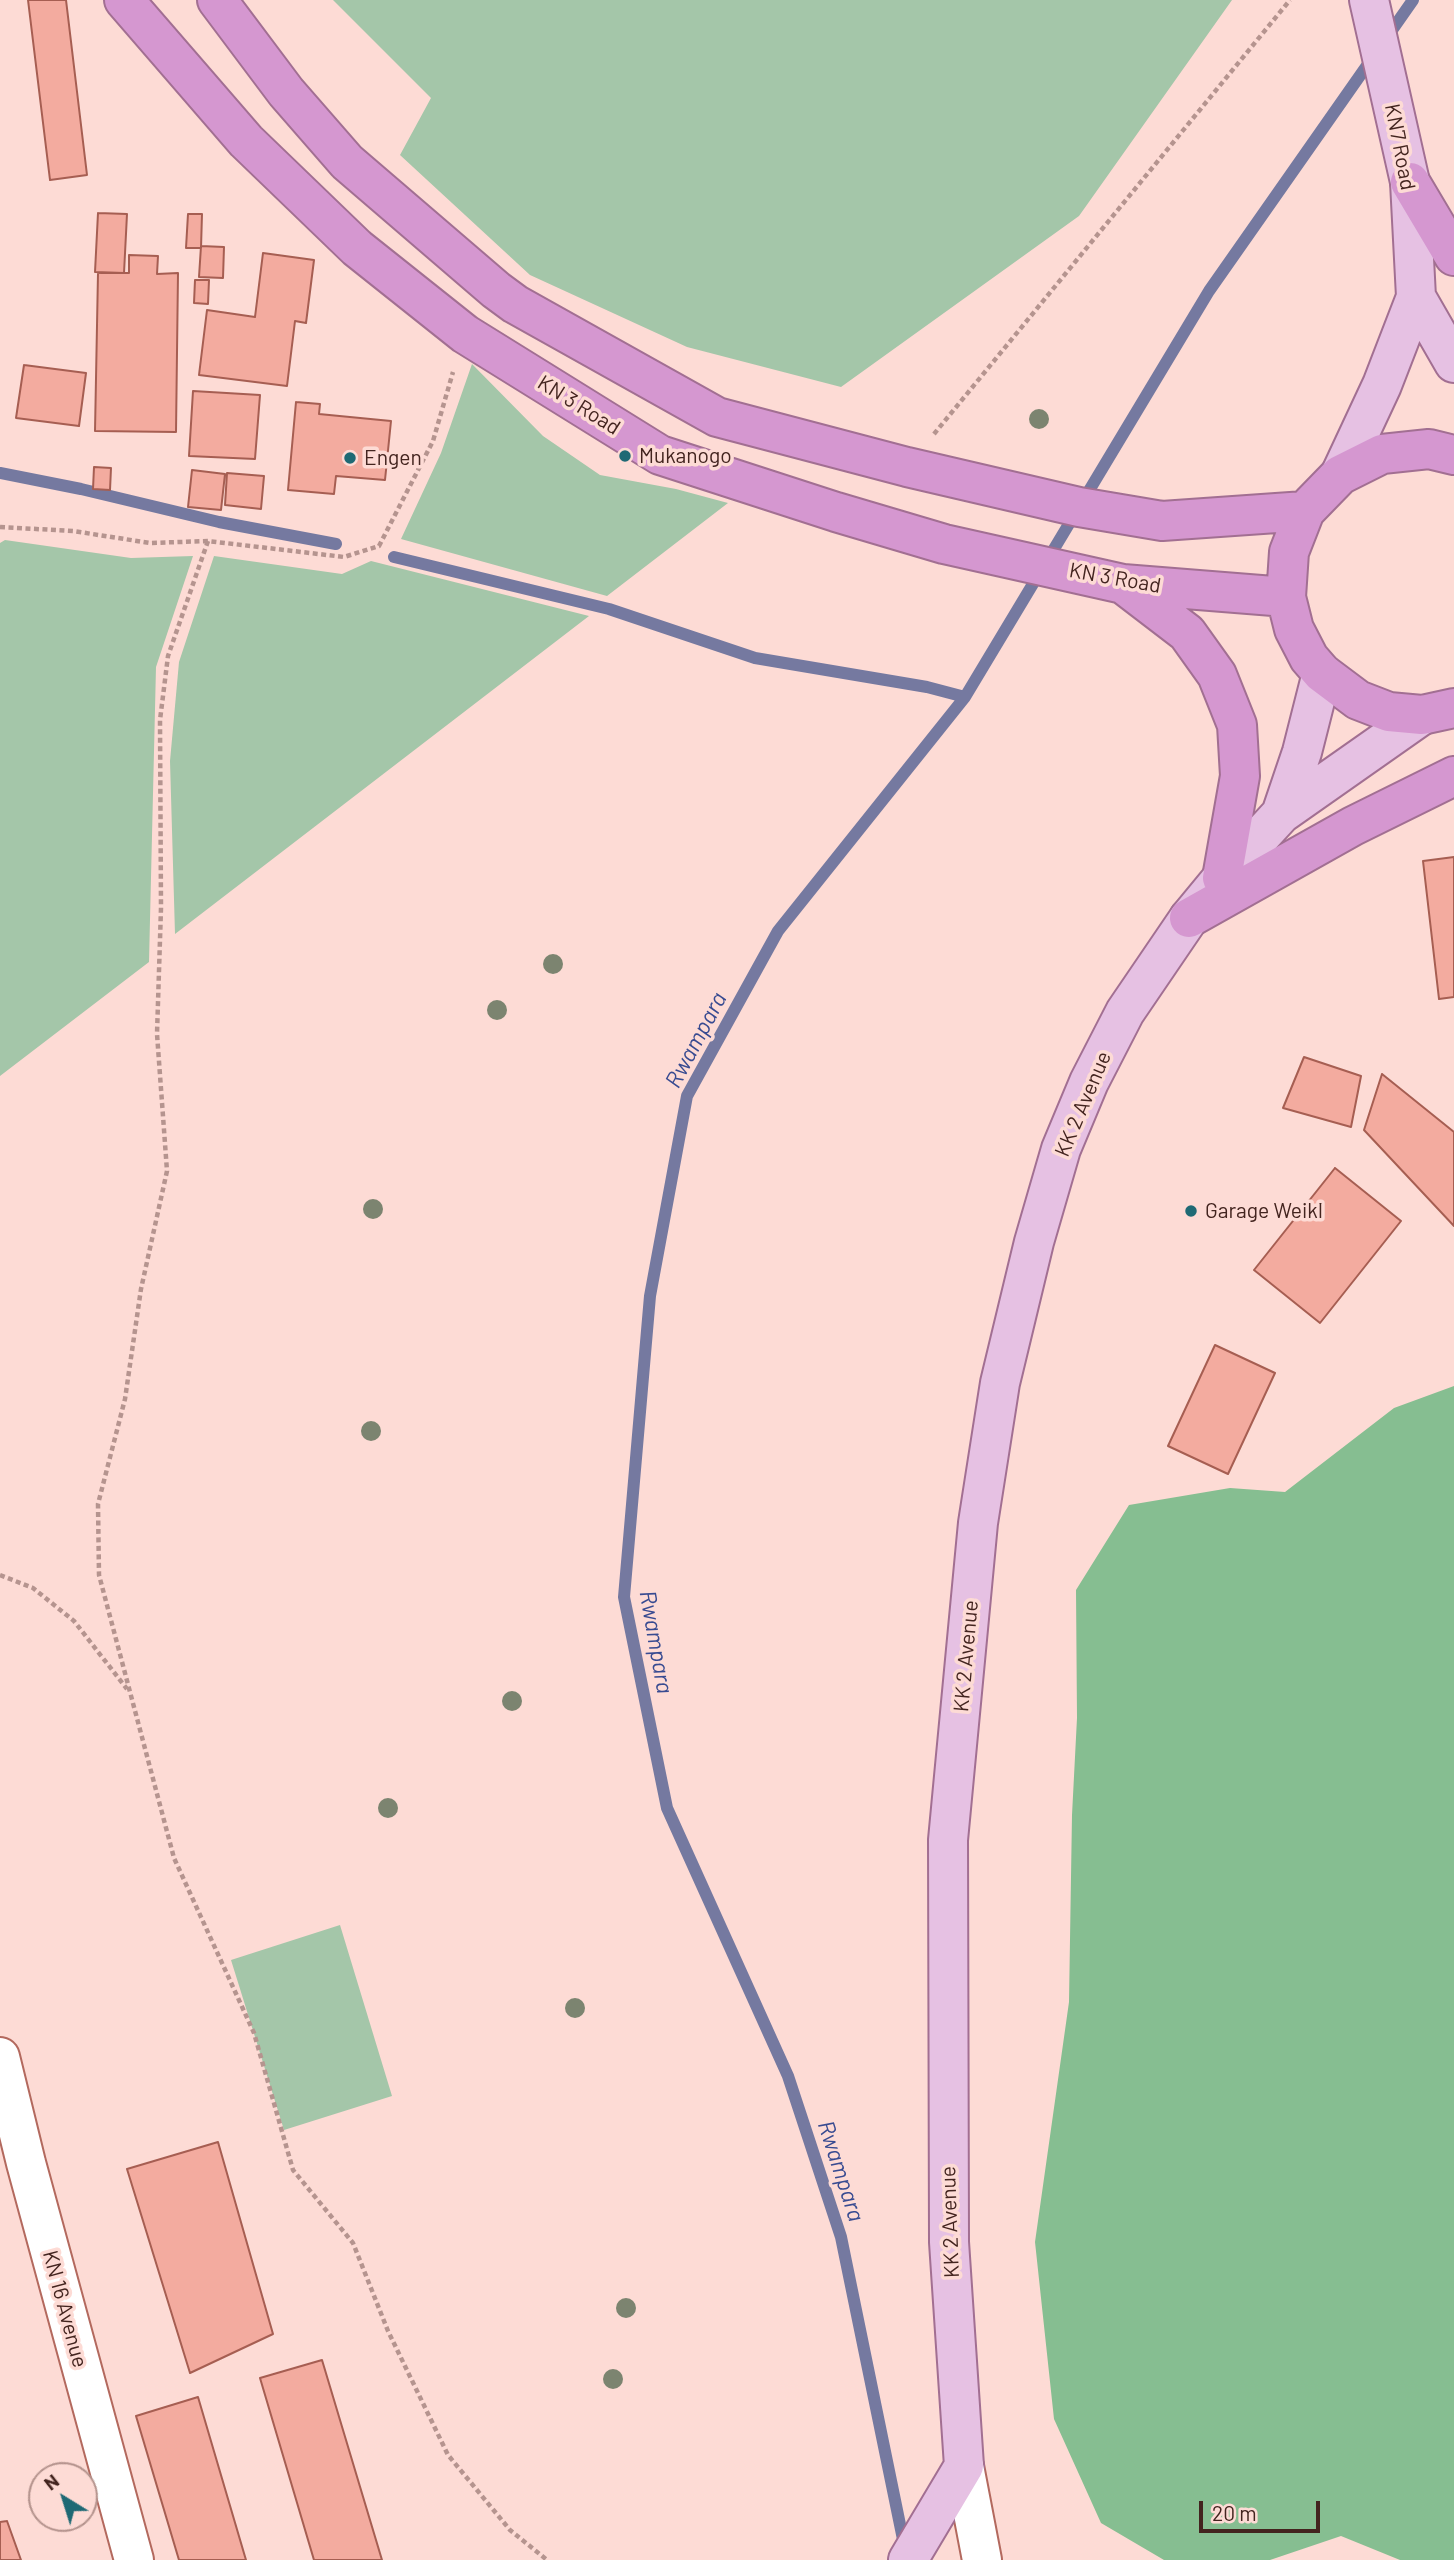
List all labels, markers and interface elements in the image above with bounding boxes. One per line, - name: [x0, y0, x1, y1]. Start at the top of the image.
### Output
- street label: KN7 Road: [1379, 102, 1421, 192]
- street label: KN 3 Road: [533, 370, 625, 440]
- place label: Mukanogo: [639, 443, 732, 469]
- place label: Engen: [364, 445, 422, 471]
- marker: Mukanogo: [617, 448, 633, 464]
- marker: Engen: [342, 450, 358, 466]
- street label: KN 3 Road: [1067, 558, 1163, 598]
- water label: Rwampara: [659, 987, 733, 1093]
- street label: KK 2 Avenue: [1050, 1048, 1116, 1160]
- place label: Garage Weikl: [1205, 1198, 1323, 1224]
- marker: Garage Weikl: [1183, 1203, 1199, 1219]
- water label: Rwampara: [633, 1588, 679, 1696]
- street label: KK 2 Avenue: [949, 1599, 983, 1713]
- water label: Rwampara: [812, 2117, 870, 2225]
- street label: KK 2 Avenue: [935, 2166, 965, 2278]
- street label: KN 16 Avenue: [37, 2248, 93, 2370]
- north arrow: [28, 2462, 98, 2532]
- text: N: [39, 2469, 63, 2495]
- scale bar: [1202, 2486, 1323, 2530]
- text: 20 m: [1212, 2500, 1257, 2525]

